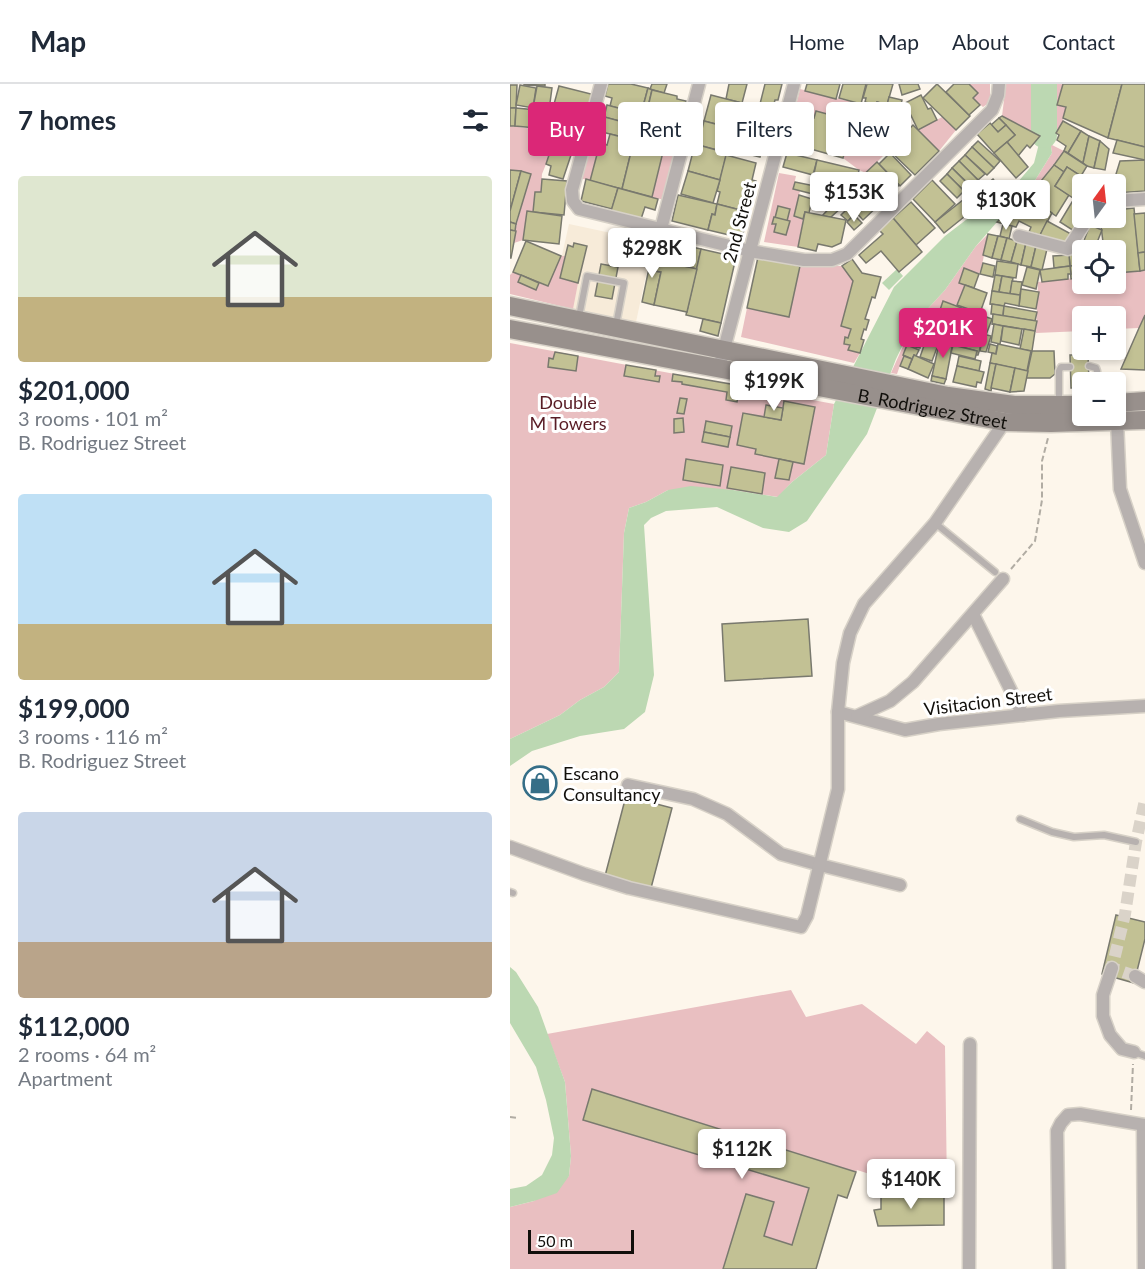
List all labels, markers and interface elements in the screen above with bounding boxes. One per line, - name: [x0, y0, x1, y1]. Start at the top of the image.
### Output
- text: Map: [30, 24, 86, 58]
- text: Home: [789, 29, 845, 54]
- text: Map: [878, 29, 919, 54]
- text: About: [952, 29, 1009, 54]
- text: Contact: [1042, 29, 1115, 54]
- chip: Buy: [528, 102, 606, 156]
- chip: Rent: [618, 102, 703, 156]
- chip: Filters: [715, 102, 814, 156]
- chip: New: [826, 102, 911, 156]
- text: 7 homes: [18, 104, 116, 136]
- icon: filters: [459, 104, 492, 137]
- pin: $153K: [812, 172, 896, 223]
- north arrow: [1072, 174, 1126, 228]
- map controls: [1072, 174, 1126, 426]
- street label: 2nd Street: [718, 179, 760, 265]
- text: $153K: [824, 179, 884, 203]
- pin: $130K: [964, 180, 1048, 231]
- text: $130K: [976, 187, 1036, 211]
- icon: home: [201, 215, 309, 323]
- pin: $298K: [610, 228, 694, 279]
- text: $298K: [622, 235, 682, 259]
- button: locate: [1072, 240, 1126, 294]
- button: +: [1072, 306, 1126, 360]
- pin: $201K: [901, 308, 985, 359]
- text: $201K: [913, 315, 973, 339]
- pin: $199K: [732, 361, 816, 412]
- text: $199K: [744, 368, 804, 392]
- button: −: [1072, 372, 1126, 426]
- text: $201,000: [18, 374, 130, 406]
- street label: B. Rodriguez Street: [856, 384, 1010, 433]
- park label: Double M Towers: [529, 391, 607, 434]
- text: 3 rooms · 101 m²: [18, 406, 168, 430]
- text: B. Rodriguez Street: [18, 430, 186, 454]
- icon: home: [201, 533, 309, 641]
- street label: Visitacion Street: [923, 682, 1054, 720]
- text: $199,000: [18, 692, 130, 724]
- text: 3 rooms · 116 m²: [18, 724, 168, 748]
- text: B. Rodriguez Street: [18, 748, 186, 772]
- place label: Escano Consultancy: [563, 762, 661, 805]
- shop icon: Escano Consultancy: [522, 765, 558, 801]
- icon: home: [201, 851, 309, 959]
- text: $112,000: [18, 1010, 130, 1042]
- text: 2 rooms · 64 m²: [18, 1042, 156, 1066]
- text: Apartment: [18, 1066, 112, 1090]
- pin: $112K: [700, 1129, 784, 1180]
- text: $112K: [712, 1136, 772, 1160]
- pin: $140K: [869, 1159, 953, 1210]
- text: $140K: [881, 1166, 941, 1190]
- scale bar: [528, 1227, 634, 1254]
- text: 50 m: [537, 1231, 573, 1250]

